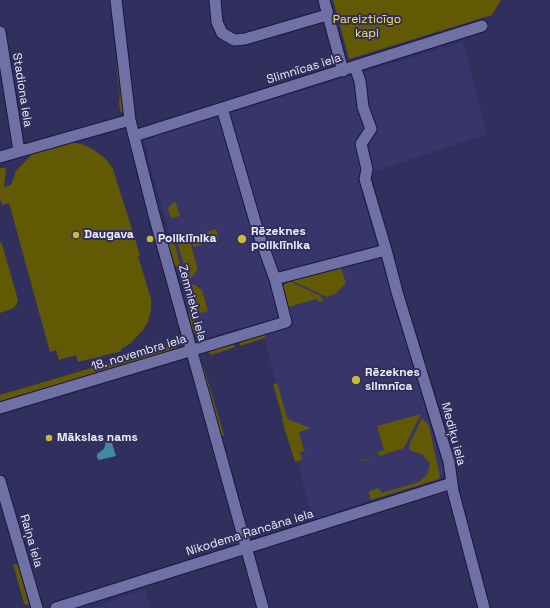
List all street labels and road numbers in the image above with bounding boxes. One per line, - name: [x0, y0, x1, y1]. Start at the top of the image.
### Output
- street label: Slimnīcas iela: [265, 51, 343, 87]
- street label: Stadiona iela: [9, 52, 35, 128]
- street label: Zemnieku iela: [175, 263, 209, 343]
- street label: 18. novembra iela: [90, 332, 188, 374]
- street label: Mediķu iela: [438, 401, 468, 467]
- street label: Nikodema Rancāna iela: [184, 507, 316, 559]
- street label: Raiņa iela: [17, 513, 45, 569]

